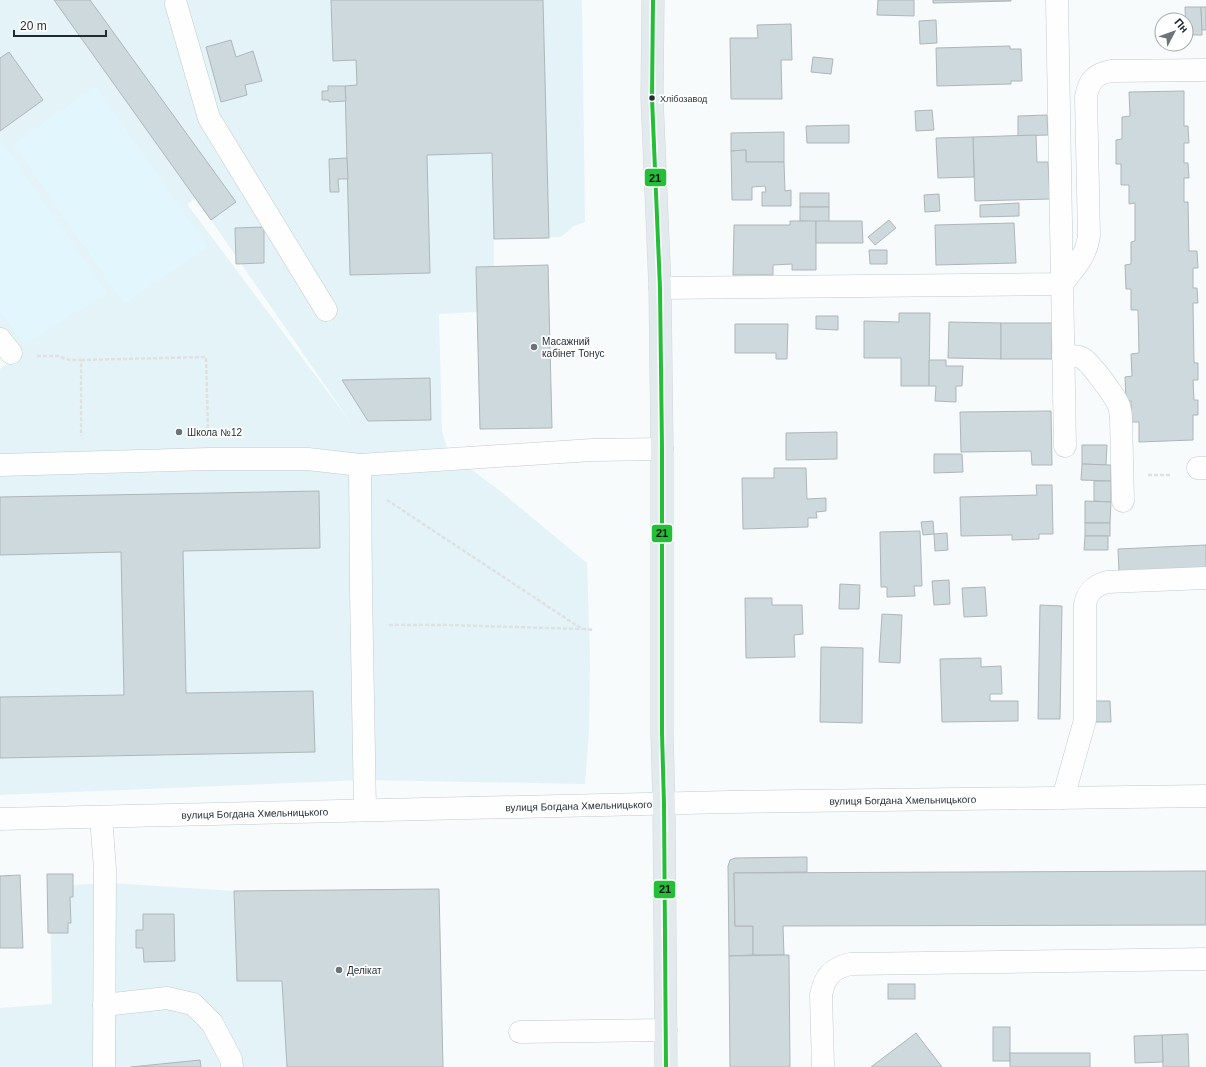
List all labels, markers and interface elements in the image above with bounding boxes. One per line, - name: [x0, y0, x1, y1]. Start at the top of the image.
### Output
- scale bar: [14, 12, 106, 38]
- north arrow: [1154, 12, 1194, 52]
- text: Пн: [1172, 16, 1191, 35]
- text: 20 m: [20, 19, 47, 33]
- marker: Хлібозавод: [647, 93, 657, 103]
- place label: Хлібозавод: [660, 94, 708, 104]
- line badge: 21: [644, 168, 667, 187]
- text: 21: [649, 172, 661, 184]
- place label: Масажний кабінет Тонус: [542, 336, 605, 359]
- marker: Масажний кабінет Тонус: [529, 342, 539, 352]
- marker: Школа №12: [174, 427, 184, 437]
- place label: Школа №12: [187, 427, 242, 438]
- line badge: 21: [651, 524, 673, 543]
- text: 21: [656, 527, 668, 539]
- street label: вулиця Богдана Хмельницького: [829, 794, 977, 807]
- street label: вулиця Богдана Хмельницького: [505, 799, 653, 813]
- street label: вулиця Богдана Хмельницького: [181, 806, 329, 821]
- line badge: 21: [653, 880, 676, 899]
- text: 21: [659, 883, 671, 895]
- marker: Делікат: [334, 965, 344, 975]
- place label: Делікат: [347, 965, 382, 976]

